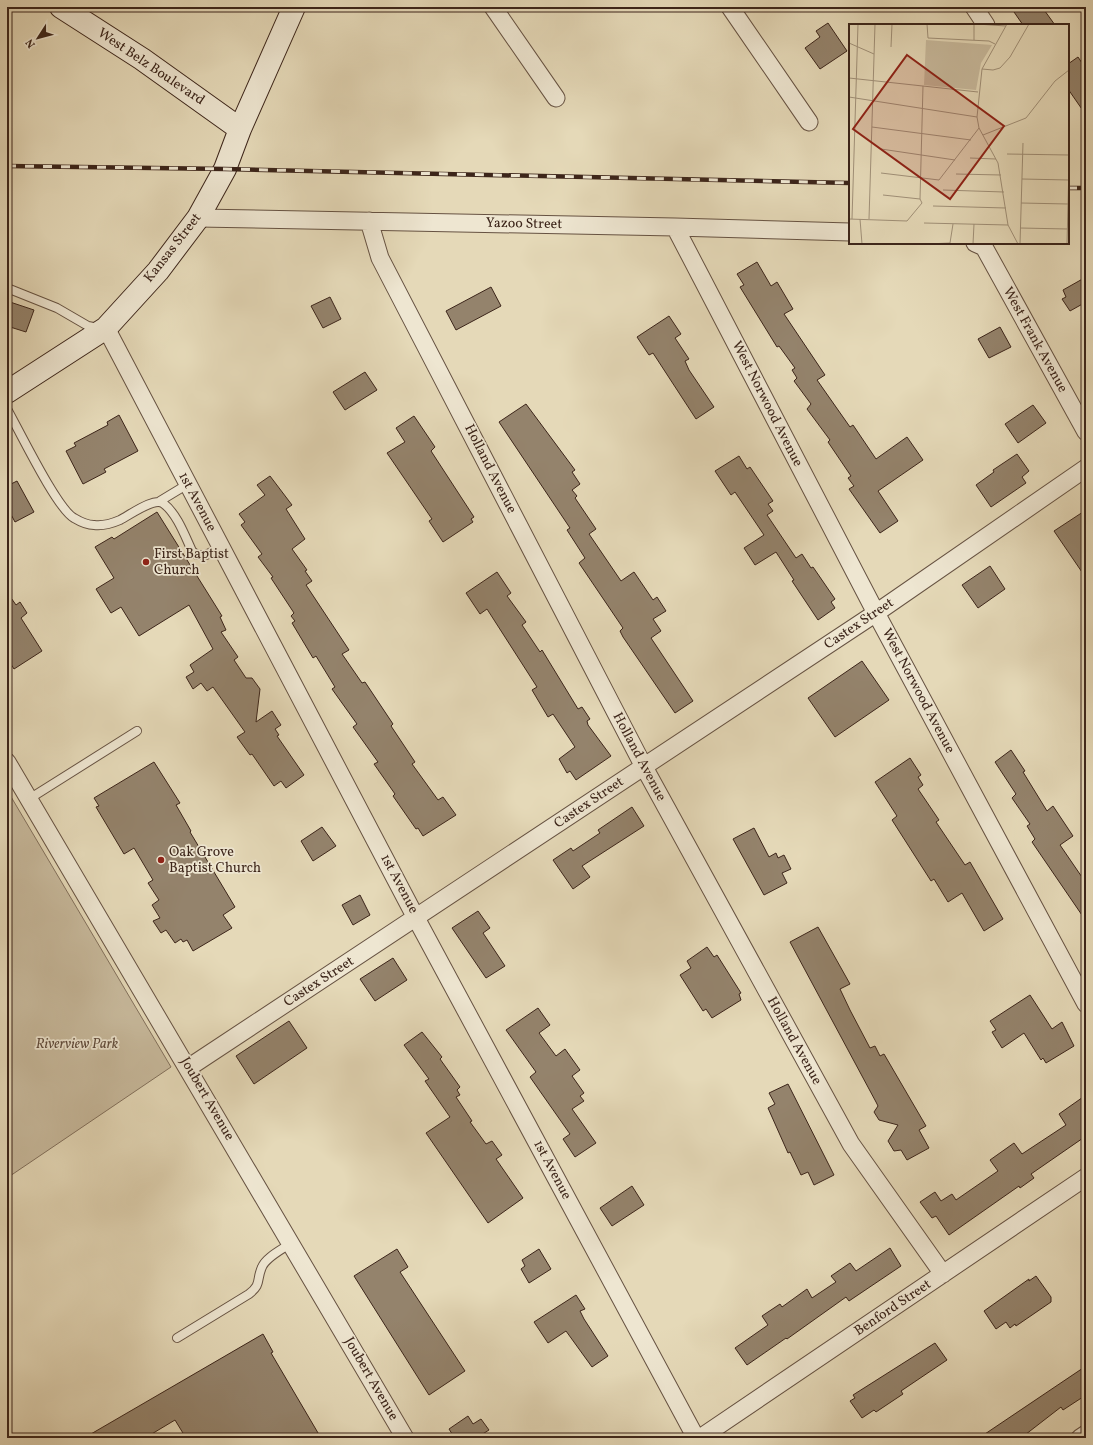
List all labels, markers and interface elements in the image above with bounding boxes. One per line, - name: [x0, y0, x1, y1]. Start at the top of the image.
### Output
- north arrow: [18, 18, 58, 58]
- street label: West Belz Boulevard: [94, 24, 208, 110]
- inset map: [849, 24, 1069, 244]
- text: N: [23, 35, 40, 51]
- street label: Kansas Street: [140, 209, 206, 287]
- street label: Yazoo Street: [486, 214, 562, 234]
- street label: West Frank Avenue: [998, 284, 1072, 397]
- street label: West Norwood Avenue: [727, 338, 807, 471]
- street label: Holland Avenue: [459, 421, 521, 517]
- street label: 1st Avenue: [173, 469, 221, 535]
- place label: First Baptist Church: [154, 545, 229, 580]
- marker: First Baptist Church: [141, 557, 151, 567]
- street label: Castex Street: [820, 594, 898, 654]
- street label: West Norwood Avenue: [877, 625, 959, 757]
- street label: Holland Avenue: [608, 709, 671, 805]
- street label: Castex Street: [550, 773, 628, 833]
- place label: Oak Grove Baptist Church: [169, 843, 261, 878]
- street label: 1st Avenue: [375, 851, 423, 917]
- marker: Oak Grove Baptist Church: [156, 855, 166, 865]
- street label: Castex Street: [280, 952, 358, 1012]
- street label: Holland Avenue: [762, 994, 826, 1089]
- park label: Riverview Park: [36, 1035, 119, 1054]
- street label: Joubert Avenue: [175, 1054, 239, 1145]
- street label: 1st Avenue: [528, 1137, 576, 1203]
- street label: Benford Street: [851, 1275, 935, 1341]
- street label: Joubert Avenue: [339, 1334, 403, 1425]

